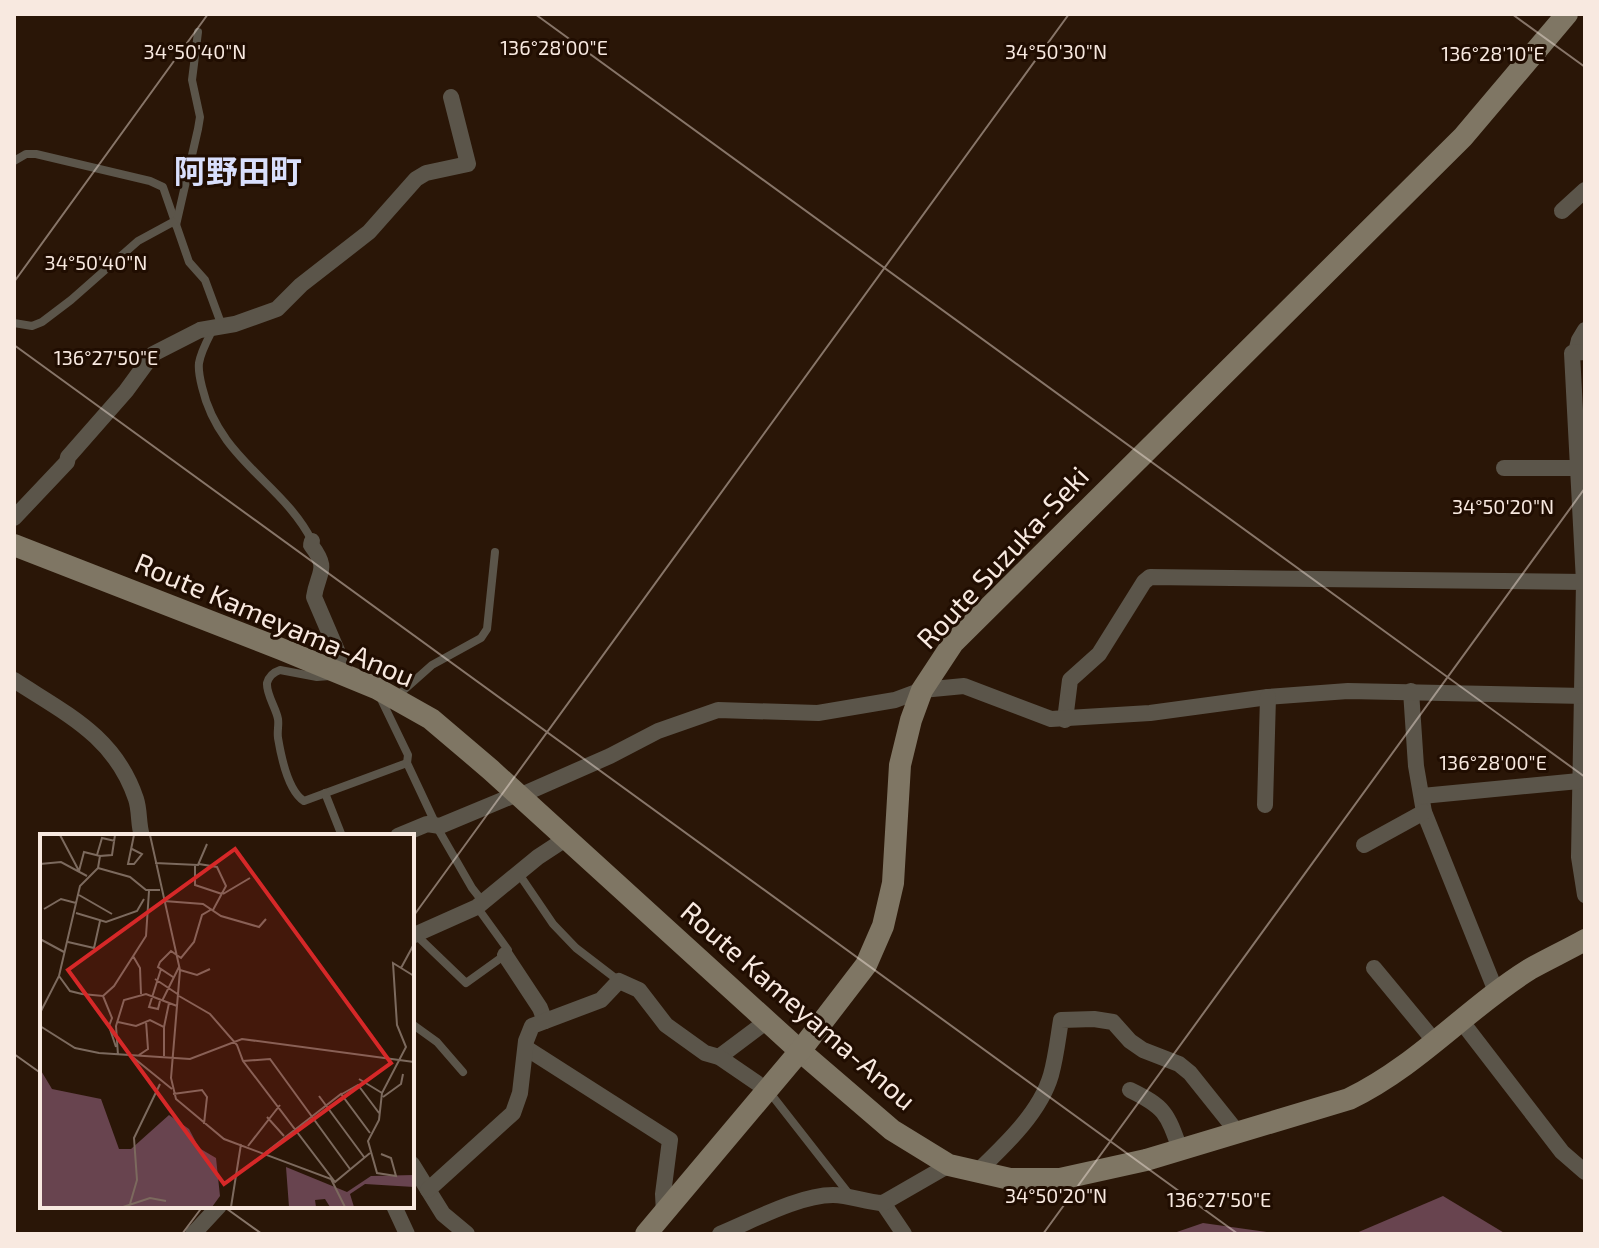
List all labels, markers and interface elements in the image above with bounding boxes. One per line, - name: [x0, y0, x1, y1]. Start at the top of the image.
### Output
- text: 136°28'00"E: [500, 35, 608, 59]
- text: 34°50'40"N: [144, 39, 246, 63]
- text: 34°50'30"N: [1005, 39, 1107, 63]
- text: 136°28'10"E: [1441, 41, 1545, 65]
- district label: 阿野田町: [174, 151, 302, 189]
- text: 34°50'40"N: [45, 250, 147, 274]
- text: 136°27'50"E: [54, 345, 158, 369]
- street label: Route Suzuka-Seki: [909, 459, 1095, 655]
- text: 34°50'20"N: [1452, 494, 1554, 518]
- street label: Route Kameyama-Anou: [130, 545, 420, 693]
- text: 136°28'00"E: [1439, 750, 1547, 774]
- inset map: [40, 834, 414, 1208]
- street label: Route Kameyama-Anou: [674, 894, 924, 1116]
- text: 34°50'20"N: [1005, 1183, 1107, 1207]
- text: 136°27'50"E: [1167, 1187, 1271, 1211]

